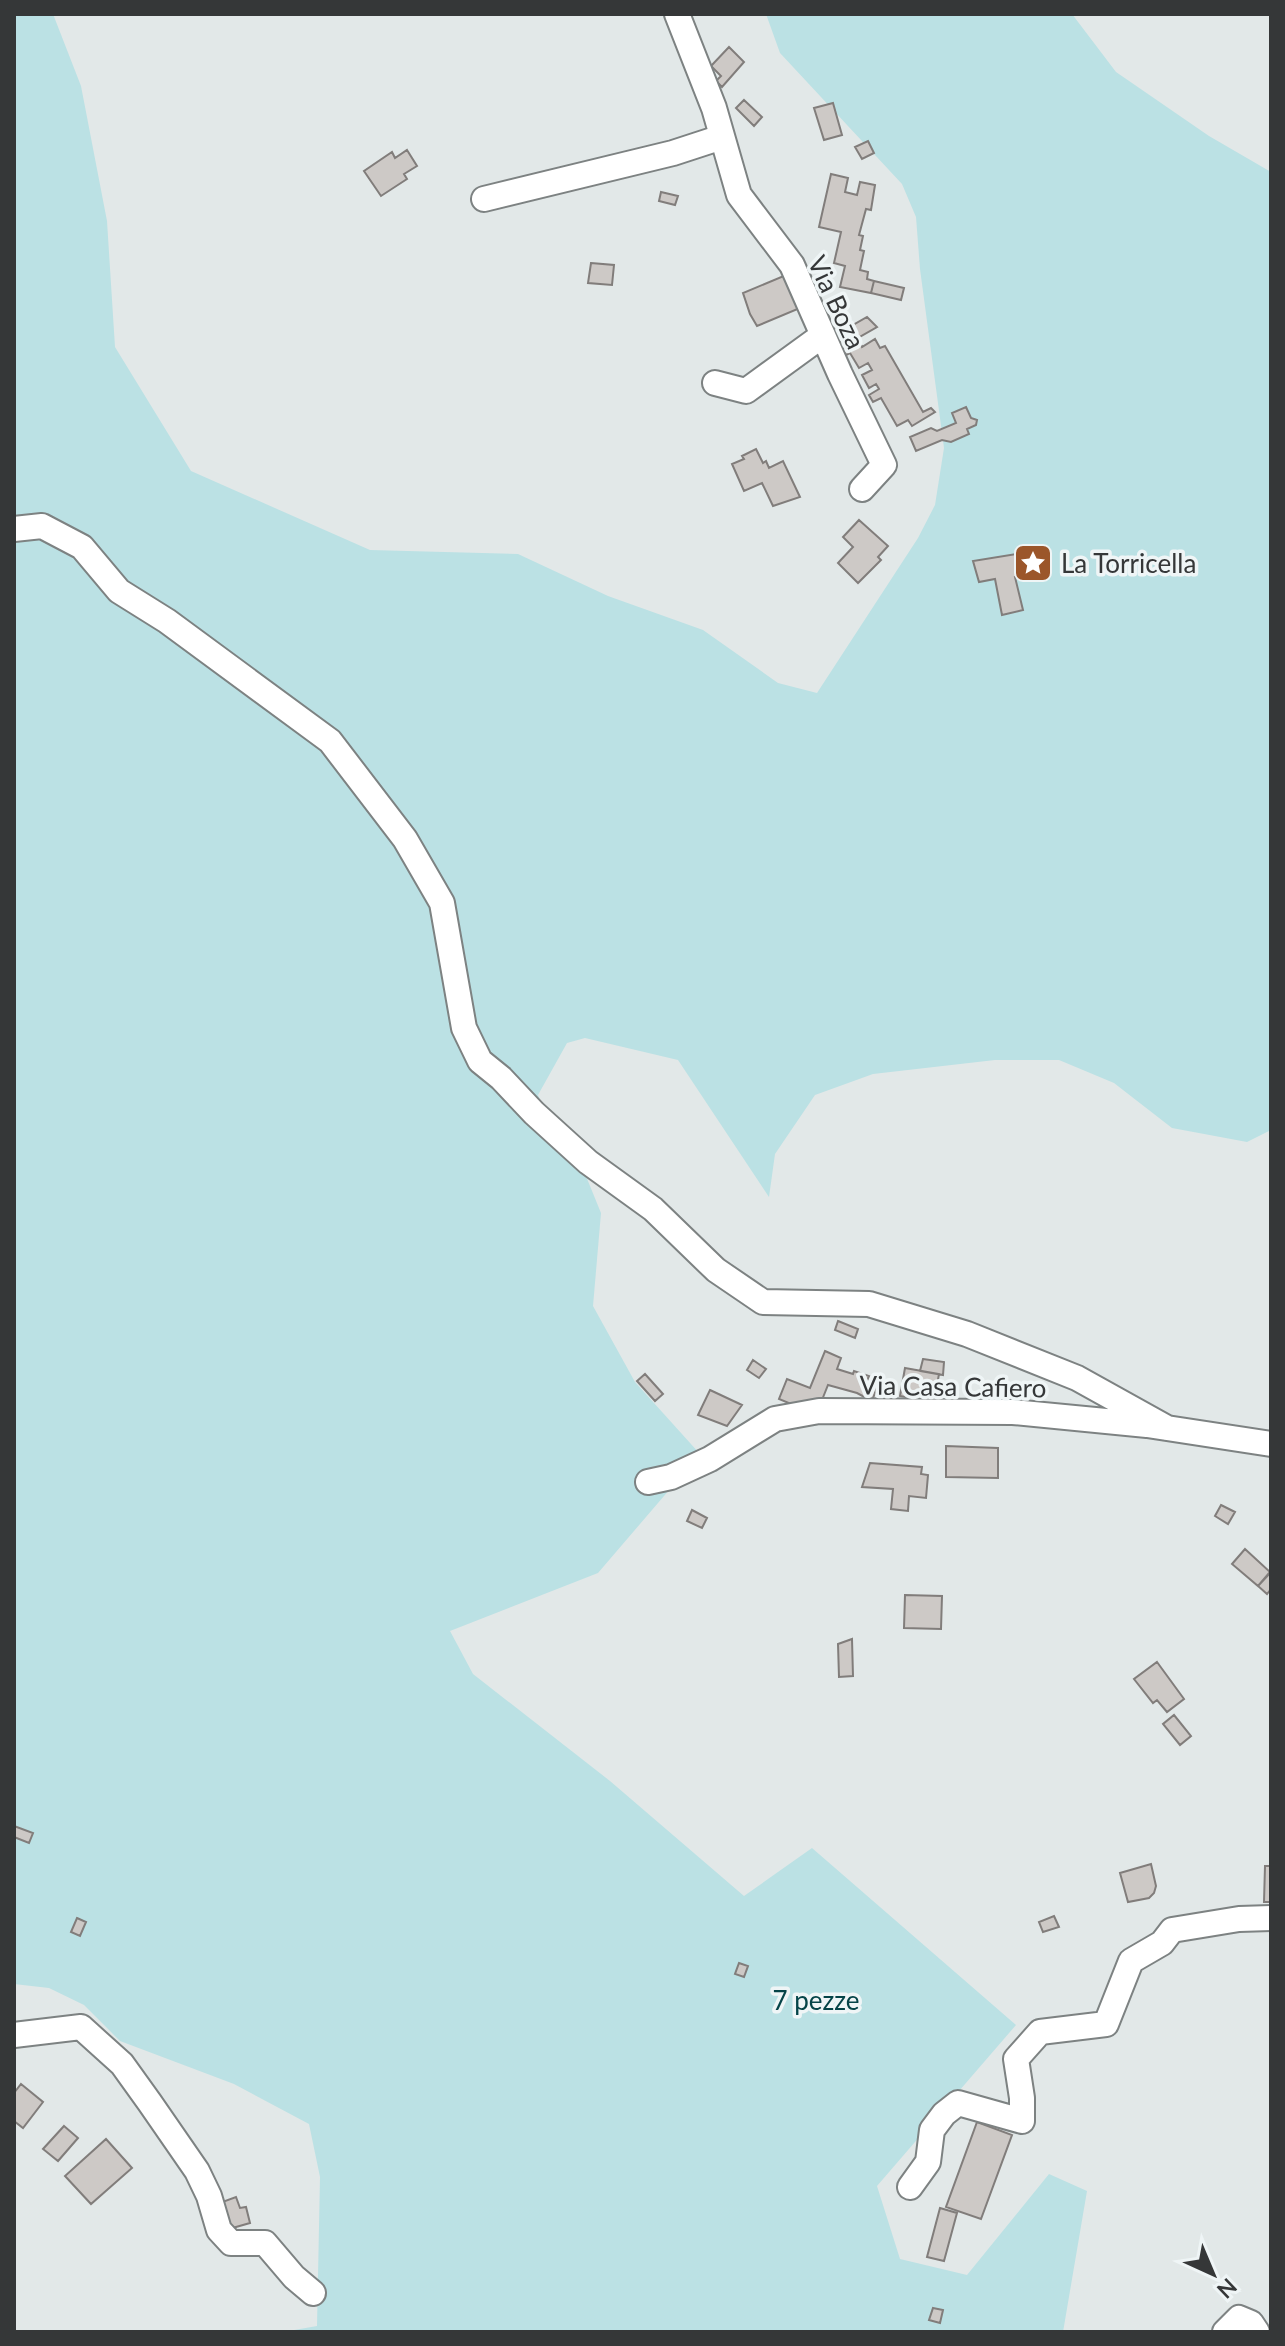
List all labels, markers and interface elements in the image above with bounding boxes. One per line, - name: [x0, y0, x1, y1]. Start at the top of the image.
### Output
- street label: Via Boza: [802, 250, 872, 354]
- place icon: La Torricella: [1012, 542, 1054, 584]
- place label: La Torricella: [1061, 547, 1196, 579]
- street label: Via Casa Cafiero: [859, 1368, 1047, 1404]
- park label: 7 pezze: [772, 1984, 860, 2016]
- north arrow: [1173, 2234, 1253, 2314]
- text: N: [1212, 2273, 1243, 2304]

